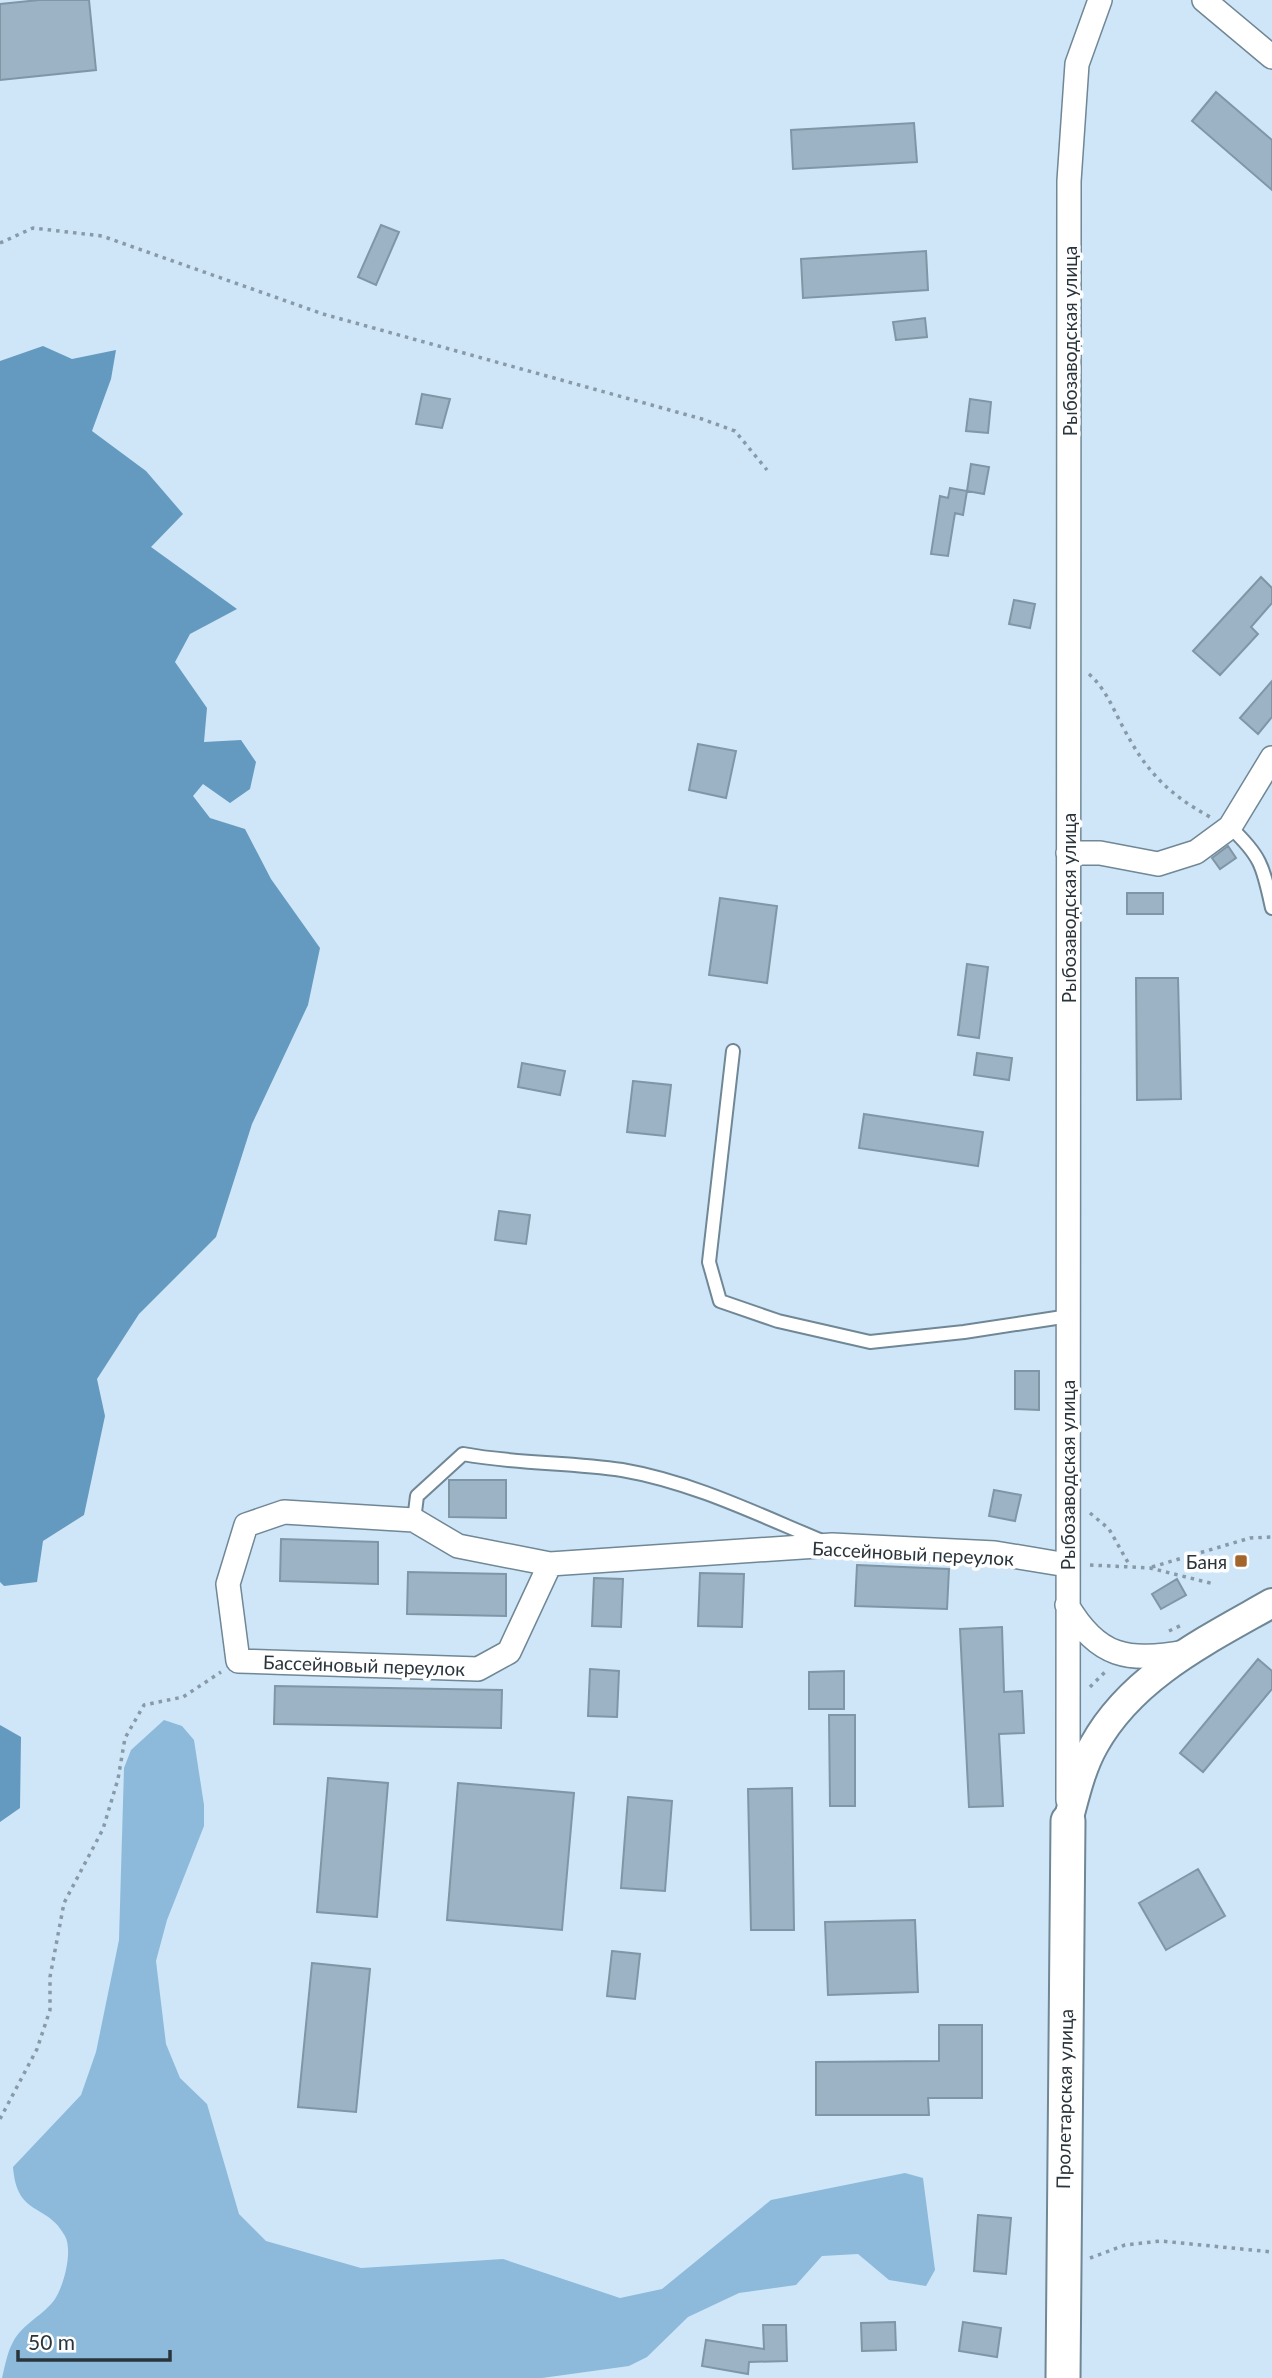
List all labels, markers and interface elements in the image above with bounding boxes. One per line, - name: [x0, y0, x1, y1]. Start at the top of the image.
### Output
- street label: Рыбозаводская улица: [1058, 246, 1081, 436]
- street label: Рыбозаводская улица: [1057, 813, 1080, 1003]
- street label: Рыбозаводская улица: [1056, 1380, 1079, 1570]
- street label: Бассейновый переулок: [811, 1536, 1015, 1570]
- place label: Баня: [1186, 1550, 1227, 1573]
- marker: Баня: [1233, 1553, 1249, 1569]
- street label: Бассейновый переулок: [263, 1650, 466, 1680]
- street label: Пролетарская улица: [1051, 2009, 1077, 2189]
- scale bar: [18, 2318, 170, 2362]
- text: 50 m: [28, 2329, 75, 2354]

